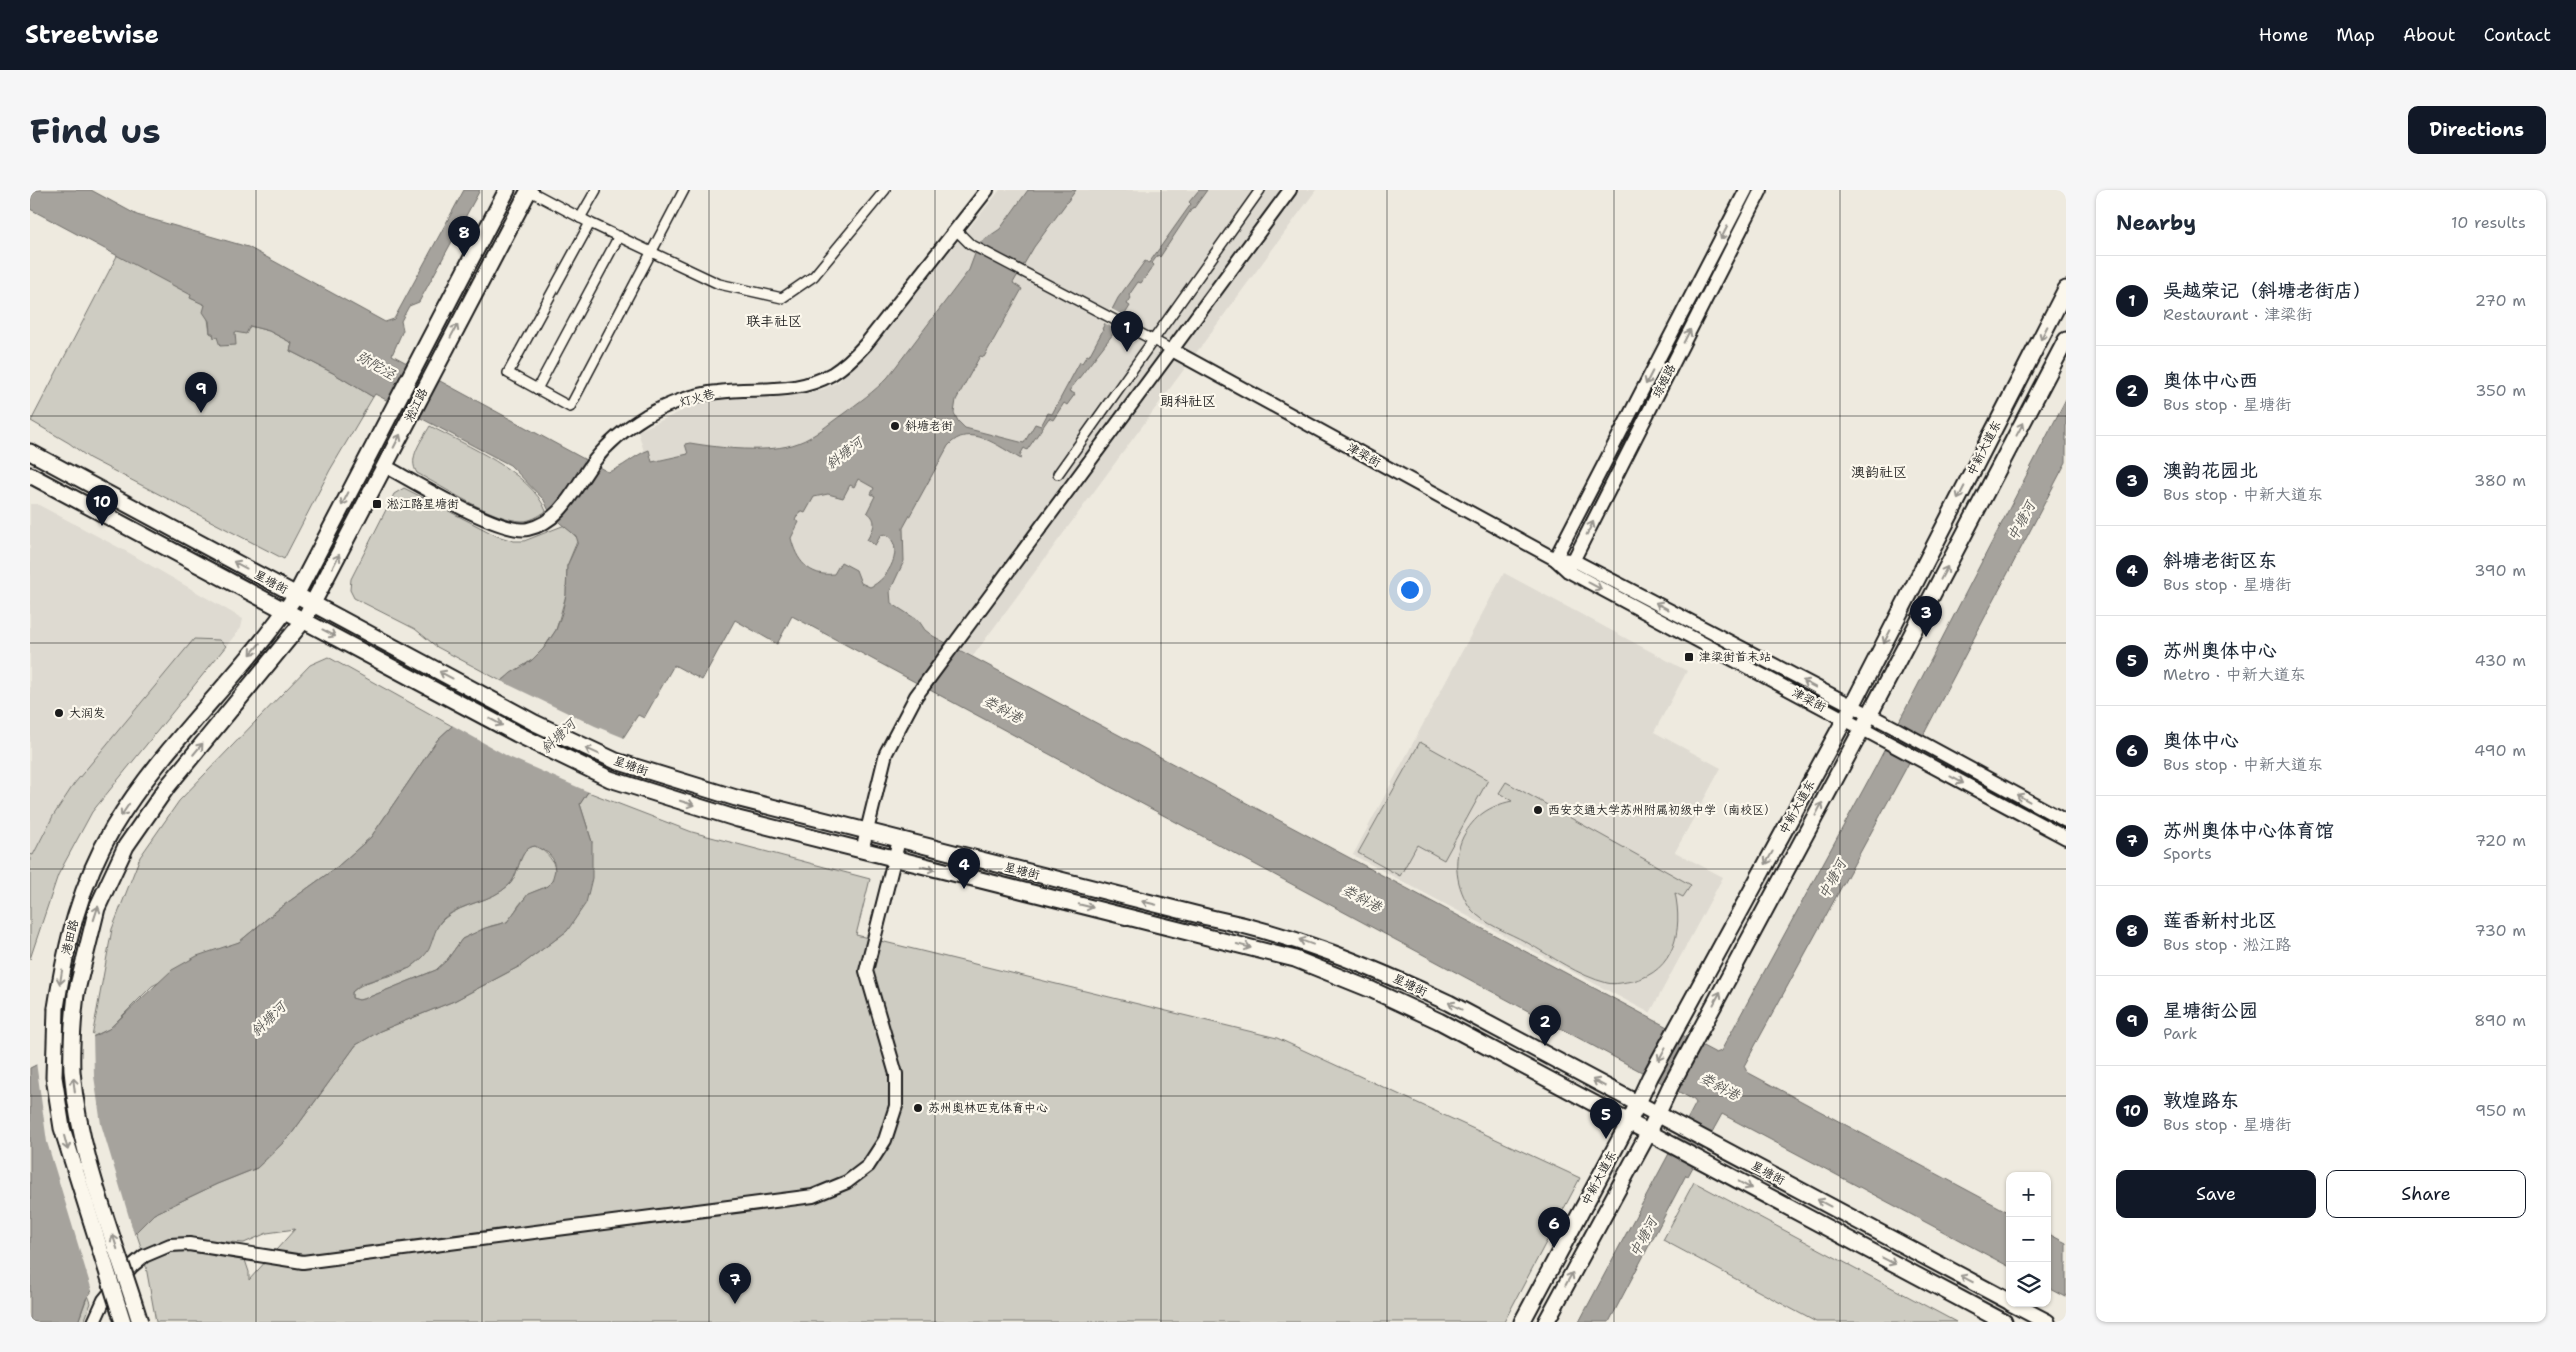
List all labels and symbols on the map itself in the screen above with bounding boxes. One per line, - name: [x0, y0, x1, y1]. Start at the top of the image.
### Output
- pin: 8: [448, 216, 480, 257]
- one-way arrow: [1719, 226, 1729, 241]
- pin: 1: [1111, 311, 1143, 352]
- district label: 联丰社区: [746, 312, 802, 330]
- one-way arrow: [449, 324, 459, 339]
- one-way arrow: [2039, 325, 2049, 340]
- one-way arrow: [1683, 329, 1692, 344]
- water label: 弥陀泾: [353, 347, 400, 384]
- street label: 琼姬路: [1649, 361, 1679, 401]
- one-way arrow: [1644, 370, 1654, 385]
- pin: 9: [185, 372, 217, 413]
- street label: 淞江路: [401, 385, 431, 425]
- street label: 灯火巷: [678, 386, 716, 410]
- district label: 朗科社区: [1160, 392, 1216, 410]
- place label: 斜塘老街: [905, 418, 953, 434]
- street label: 中新大道东: [1963, 418, 2005, 478]
- marker: 斜塘老街: [889, 420, 901, 432]
- one-way arrow: [2015, 422, 2025, 437]
- water label: 斜塘河: [822, 432, 868, 473]
- one-way arrow: [393, 434, 402, 449]
- street label: 津梁街: [1344, 439, 1384, 471]
- district label: 澳韵社区: [1851, 463, 1907, 481]
- pin: 10: [86, 485, 118, 526]
- one-way arrow: [1956, 485, 1965, 500]
- one-way arrow: [340, 492, 350, 507]
- place label: 淞江路星塘街: [387, 496, 459, 512]
- water label: 中塘河: [2003, 496, 2040, 544]
- marker: 淞江路星塘街: [371, 498, 383, 510]
- one-way arrow: [1586, 521, 1595, 536]
- one-way arrow: [332, 554, 341, 569]
- one-way arrow: [232, 560, 247, 570]
- one-way arrow: [1939, 565, 1949, 580]
- street label: 星塘街: [251, 566, 291, 598]
- your location: [1397, 577, 1423, 603]
- one-way arrow: [1587, 582, 1602, 591]
- pin: 3: [1910, 596, 1942, 637]
- one-way arrow: [1654, 601, 1669, 611]
- one-way arrow: [321, 629, 336, 638]
- one-way arrow: [1882, 630, 1892, 645]
- one-way arrow: [250, 642, 261, 655]
- place label: 津梁街首末站: [1699, 649, 1771, 665]
- marker: 津梁街首末站: [1683, 651, 1695, 663]
- one-way arrow: [439, 669, 453, 679]
- one-way arrow: [1801, 679, 1816, 689]
- street label: 津梁街: [1789, 684, 1829, 716]
- water label: 娄斜港: [980, 691, 1028, 728]
- place label: 大润发: [69, 705, 105, 721]
- marker: 大润发: [53, 707, 65, 719]
- water label: 斜塘河: [537, 714, 581, 757]
- one-way arrow: [488, 718, 503, 727]
- one-way arrow: [192, 743, 203, 756]
- one-way arrow: [585, 745, 600, 755]
- street label: 星塘街: [611, 753, 651, 779]
- one-way arrow: [1950, 775, 1965, 785]
- street label: 中新大道东: [1775, 777, 1819, 837]
- one-way arrow: [2016, 793, 2031, 803]
- one-way arrow: [679, 799, 694, 808]
- place label: 西安交通大学苏州附属初级中学（南校区）: [1548, 802, 1776, 818]
- one-way arrow: [1815, 802, 1824, 817]
- one-way arrow: [120, 803, 130, 817]
- marker: 西安交通大学苏州附属初级中学（南校区）: [1532, 804, 1544, 816]
- pin: 4: [948, 848, 980, 889]
- one-way arrow: [1764, 850, 1774, 865]
- water label: 中塘河: [1814, 854, 1851, 902]
- street label: 星塘街: [1003, 859, 1041, 883]
- one-way arrow: [920, 864, 936, 873]
- water label: 娄斜港: [1339, 880, 1387, 917]
- one-way arrow: [1141, 898, 1157, 907]
- one-way arrow: [1078, 902, 1094, 912]
- one-way arrow: [91, 905, 101, 921]
- street label: 港田路: [58, 918, 82, 956]
- one-way arrow: [1299, 937, 1314, 946]
- one-way arrow: [1235, 942, 1251, 951]
- one-way arrow: [56, 968, 66, 984]
- street label: 星塘街: [1390, 970, 1430, 1000]
- one-way arrow: [1712, 991, 1722, 1006]
- water label: 斜塘河: [247, 997, 291, 1040]
- one-way arrow: [1449, 1001, 1463, 1011]
- pin: 2: [1529, 1005, 1561, 1046]
- one-way arrow: [1657, 1046, 1667, 1061]
- water label: 娄斜港: [1697, 1068, 1745, 1105]
- one-way arrow: [69, 1077, 79, 1093]
- one-way arrow: [1592, 1078, 1607, 1087]
- pin: 5: [1590, 1098, 1622, 1139]
- place label: 苏州奥林匹克体育中心: [928, 1100, 1048, 1116]
- marker: 苏州奥林匹克体育中心: [912, 1102, 924, 1114]
- one-way arrow: [62, 1134, 71, 1150]
- street label: 中新大道东: [1578, 1148, 1620, 1208]
- street label: 星塘街: [1748, 1157, 1788, 1189]
- one-way arrow: [1738, 1180, 1753, 1190]
- one-way arrow: [1817, 1197, 1831, 1207]
- pin: 6: [1538, 1207, 1570, 1248]
- water label: 中塘河: [1625, 1212, 1662, 1260]
- one-way arrow: [110, 1235, 119, 1250]
- one-way arrow: [1881, 1257, 1896, 1266]
- pin: 7: [719, 1263, 751, 1304]
- one-way arrow: [1565, 1272, 1575, 1287]
- one-way arrow: [1959, 1274, 1974, 1284]

